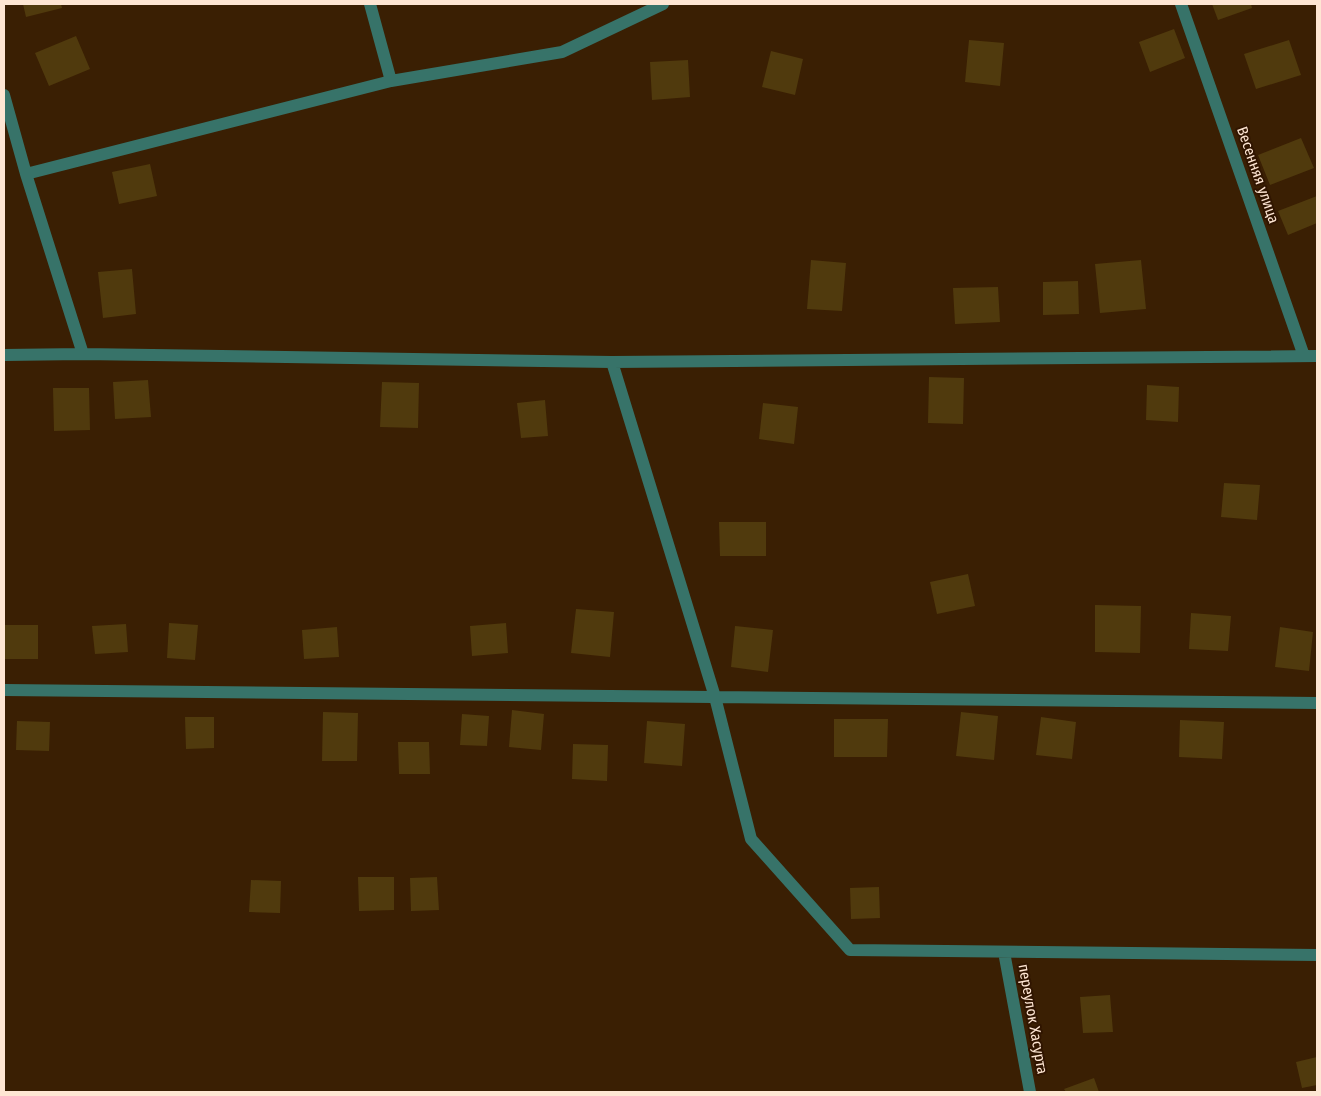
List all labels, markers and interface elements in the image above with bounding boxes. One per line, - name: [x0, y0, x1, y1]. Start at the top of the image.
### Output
- street label: Весенняя улица: [1233, 124, 1283, 226]
- street label: переулок Хасурта: [1014, 962, 1052, 1076]

